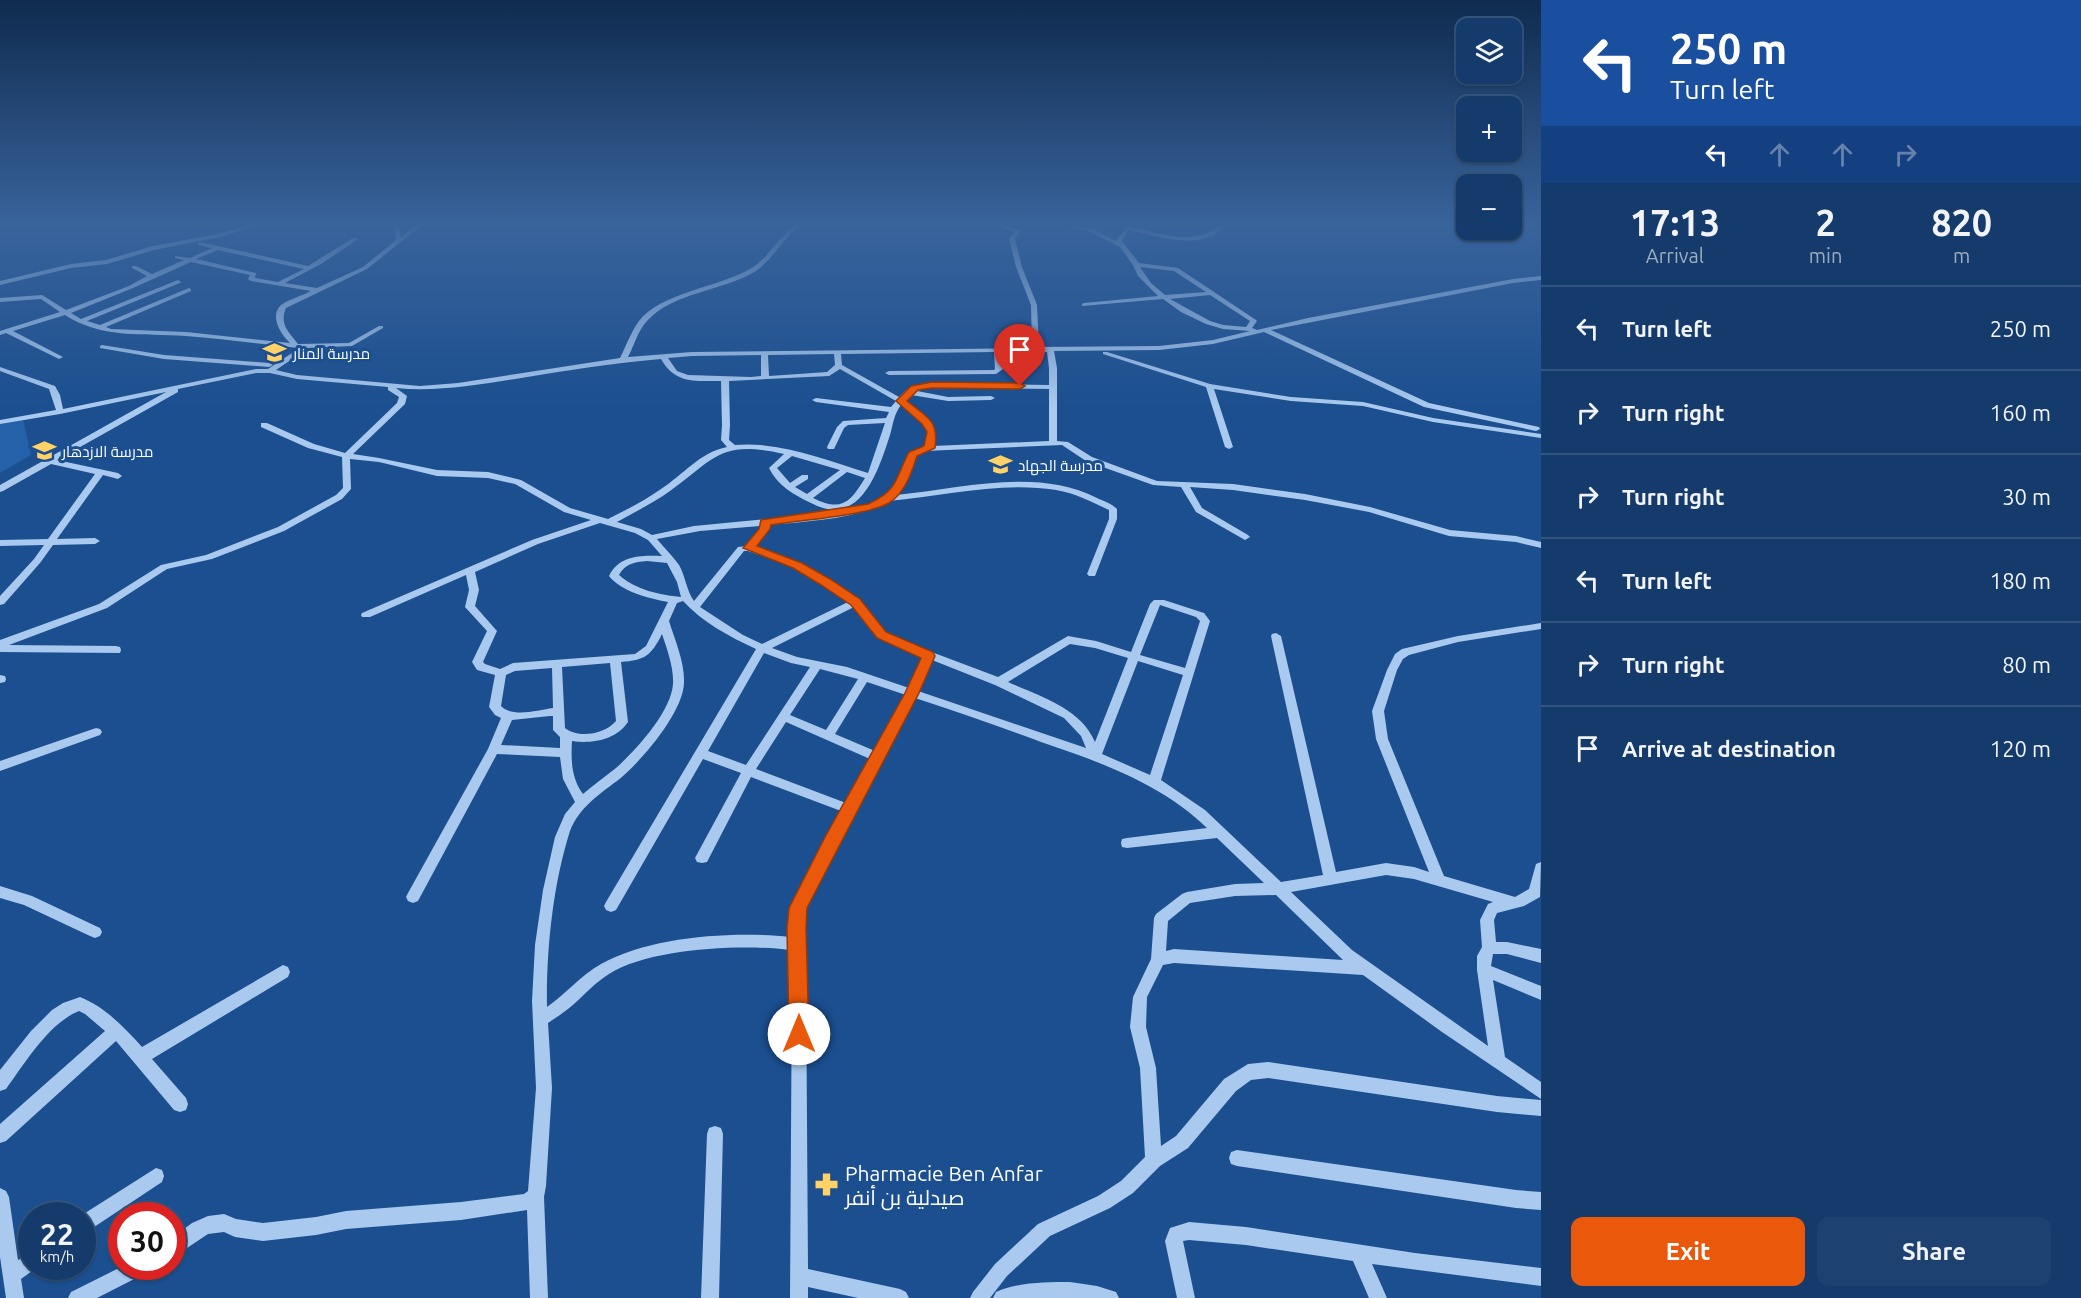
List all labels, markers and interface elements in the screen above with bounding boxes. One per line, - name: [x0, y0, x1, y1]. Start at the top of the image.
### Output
- map controls: [1456, 18, 1522, 240]
- button: layers: [1456, 18, 1522, 84]
- icon: left: [1571, 24, 1649, 102]
- text: 250 m: [1670, 25, 1787, 72]
- text: Turn left: [1670, 74, 1774, 104]
- button: +: [1456, 96, 1522, 162]
- icon: left: [1700, 138, 1733, 171]
- icon: ahead: [1763, 138, 1796, 171]
- icon: ahead: [1826, 138, 1859, 171]
- icon: right: [1889, 138, 1922, 171]
- button: −: [1456, 174, 1522, 240]
- text: 17:13: [1630, 202, 1720, 243]
- text: 2: [1815, 202, 1836, 243]
- text: 820: [1931, 202, 1992, 243]
- text: Arrival: [1646, 244, 1704, 267]
- text: min: [1809, 244, 1842, 267]
- text: m: [1953, 244, 1970, 267]
- icon: left: [1571, 312, 1604, 345]
- text: Turn left: [1622, 316, 1712, 341]
- text: 250 m: [1990, 316, 2051, 341]
- pin: [994, 324, 1045, 386]
- icon: arrive: [1003, 333, 1036, 366]
- school or university icon: مدرسة المنار: [262, 340, 288, 366]
- place label: مدرسة المنار: [292, 345, 370, 363]
- icon: right: [1571, 396, 1604, 429]
- text: Turn right: [1622, 400, 1724, 425]
- text: 160 m: [1990, 400, 2051, 425]
- school or university icon: مدرسة الازدهار: [31, 438, 57, 464]
- place label: مدرسة الازدهار: [61, 443, 153, 461]
- school or university icon: مدرسة الجهاد: [987, 452, 1013, 478]
- place label: مدرسة الجهاد: [1018, 457, 1103, 476]
- icon: right: [1571, 480, 1604, 513]
- text: Turn right: [1622, 484, 1724, 509]
- text: 30 m: [2002, 484, 2051, 509]
- icon: left: [1571, 564, 1604, 597]
- text: Turn left: [1622, 568, 1712, 593]
- text: 180 m: [1990, 568, 2051, 593]
- icon: right: [1571, 648, 1604, 681]
- text: Turn right: [1622, 652, 1724, 677]
- text: 80 m: [2002, 652, 2051, 677]
- icon: arrive: [1571, 732, 1604, 765]
- text: Arrive at destination: [1622, 736, 1836, 761]
- text: 120 m: [1990, 736, 2051, 761]
- position arrow: [767, 1002, 831, 1066]
- place label: Pharmacie Ben Anfar صيدلية بن أنفر: [844, 1161, 1043, 1211]
- pharmacy icon: Pharmacie Ben Anfar صيدلية بن أنفر: [814, 1172, 840, 1198]
- speed limit sign: 30: [108, 1202, 186, 1280]
- text: 22: [40, 1217, 74, 1251]
- button: Exit: [1571, 1217, 1805, 1286]
- button: Share: [1817, 1217, 2051, 1286]
- text: km/h: [40, 1248, 74, 1265]

